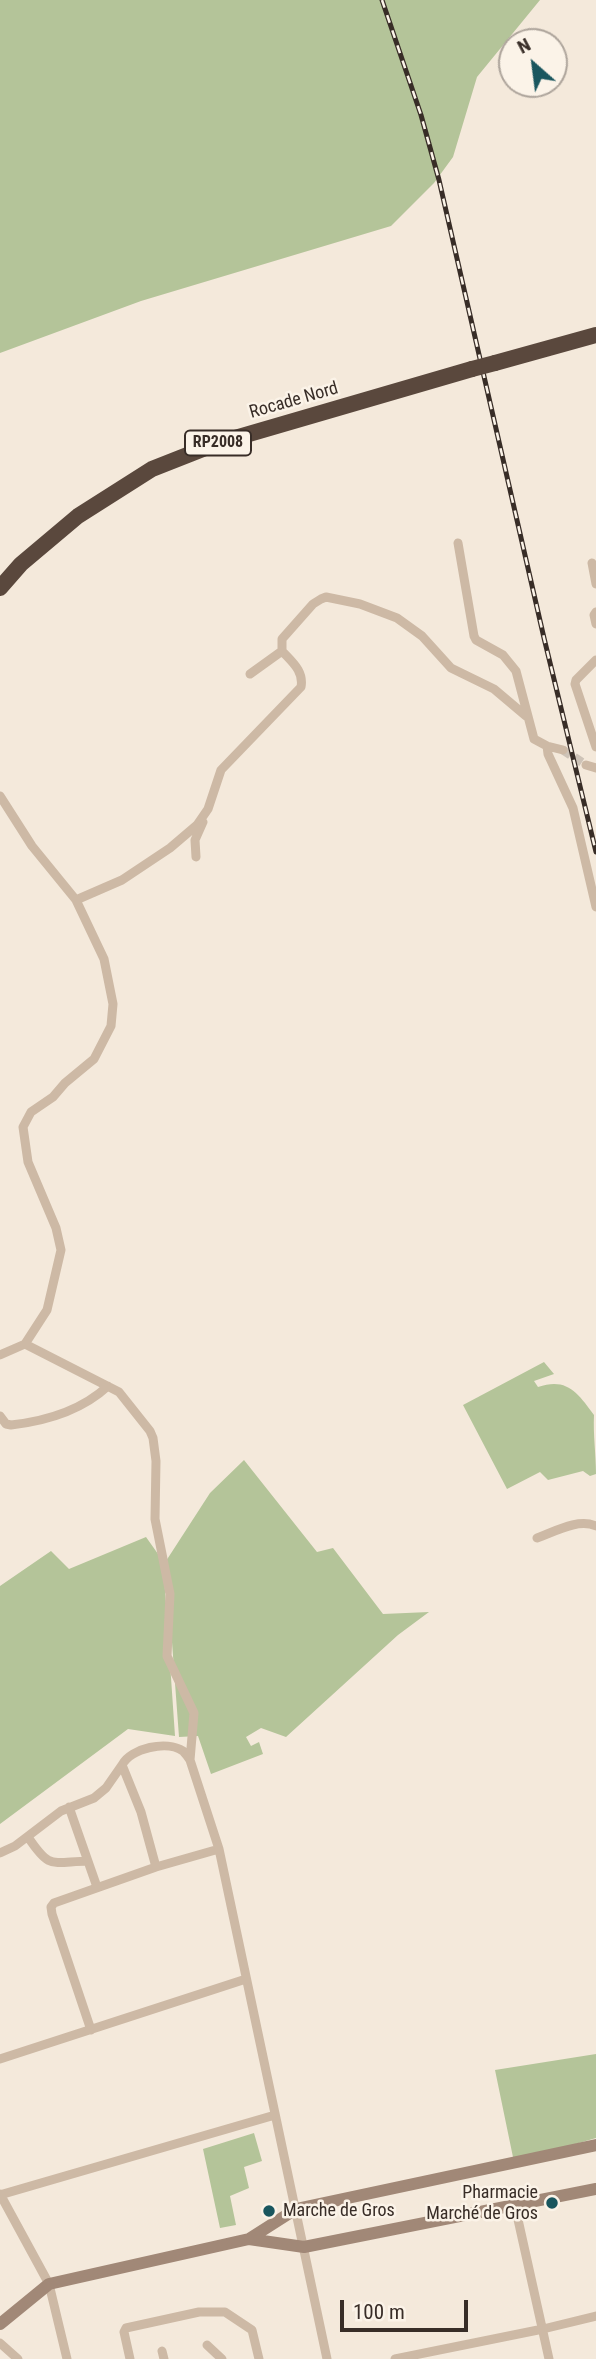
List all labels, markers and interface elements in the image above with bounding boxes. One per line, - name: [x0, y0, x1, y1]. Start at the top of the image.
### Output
- north arrow: [498, 28, 568, 98]
- text: N: [513, 33, 534, 59]
- street label: Rocade Nord: [247, 378, 341, 424]
- road number: RP2008: [185, 430, 251, 456]
- place label: Pharmacie Marché de Gros: [426, 2182, 538, 2224]
- marker: Pharmacie Marché de Gros: [544, 2195, 560, 2211]
- place label: Marche de Gros: [283, 2200, 395, 2222]
- marker: Marche de Gros: [261, 2203, 277, 2219]
- scale bar: [344, 2286, 472, 2330]
- text: 100 m: [353, 2300, 405, 2324]

